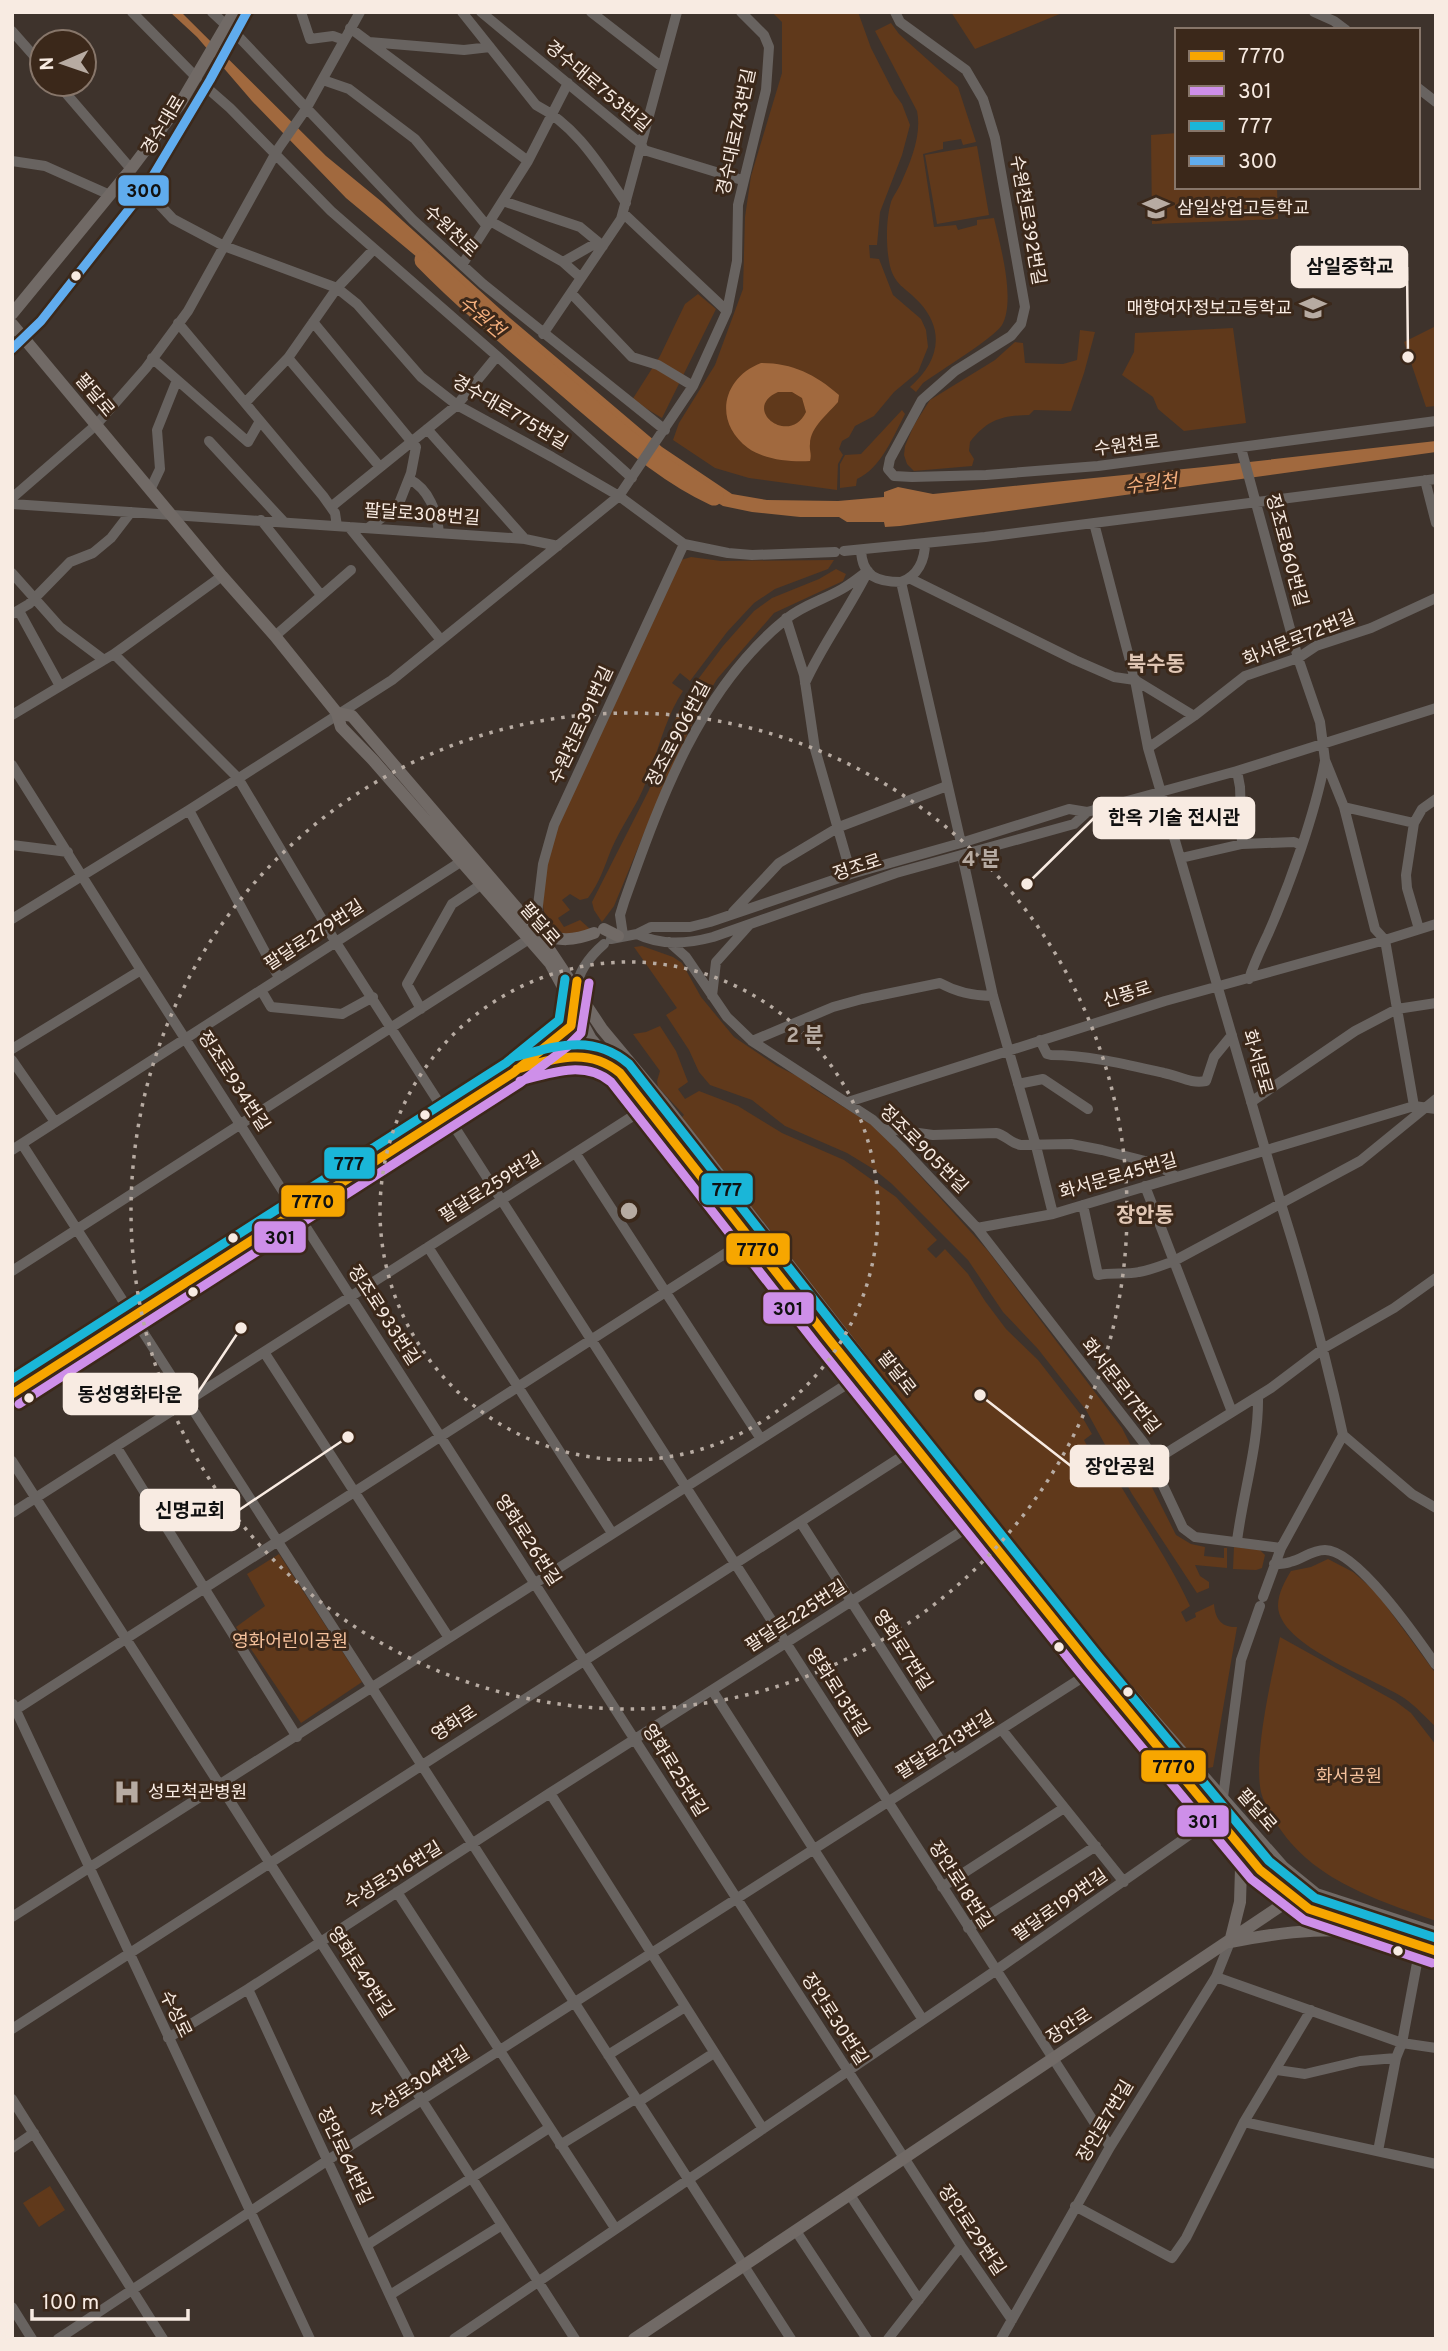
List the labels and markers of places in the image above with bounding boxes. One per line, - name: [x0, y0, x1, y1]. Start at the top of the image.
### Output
- school or university icon: 삼일상업고등학교: [1141, 193, 1171, 223]
- place label: 삼일상업고등학교: [1177, 198, 1309, 221]
- callout: 삼일중학교: [1292, 247, 1407, 287]
- unlabelled marker: [69, 269, 83, 283]
- school or university icon: 매향여자정보고등학교: [1298, 293, 1328, 323]
- place label: 매향여자정보고등학교: [1126, 298, 1292, 321]
- callout: 한옥 기술 전시관: [1094, 798, 1254, 838]
- unlabelled marker: [418, 1108, 432, 1122]
- centre of rings: [617, 1199, 641, 1223]
- unlabelled marker: [226, 1231, 240, 1245]
- unlabelled marker: [186, 1285, 200, 1299]
- callout: 동성영화타운: [64, 1374, 197, 1414]
- unlabelled marker: [22, 1391, 36, 1405]
- callout: 장안공원: [1071, 1446, 1168, 1486]
- callout: 신명교회: [141, 1490, 239, 1530]
- unlabelled marker: [1052, 1640, 1066, 1654]
- unlabelled marker: [1121, 1685, 1135, 1699]
- hospital icon: 성모척관병원: [112, 1777, 142, 1807]
- place label: 성모척관병원: [148, 1782, 247, 1805]
- unlabelled marker: [1391, 1944, 1405, 1958]

